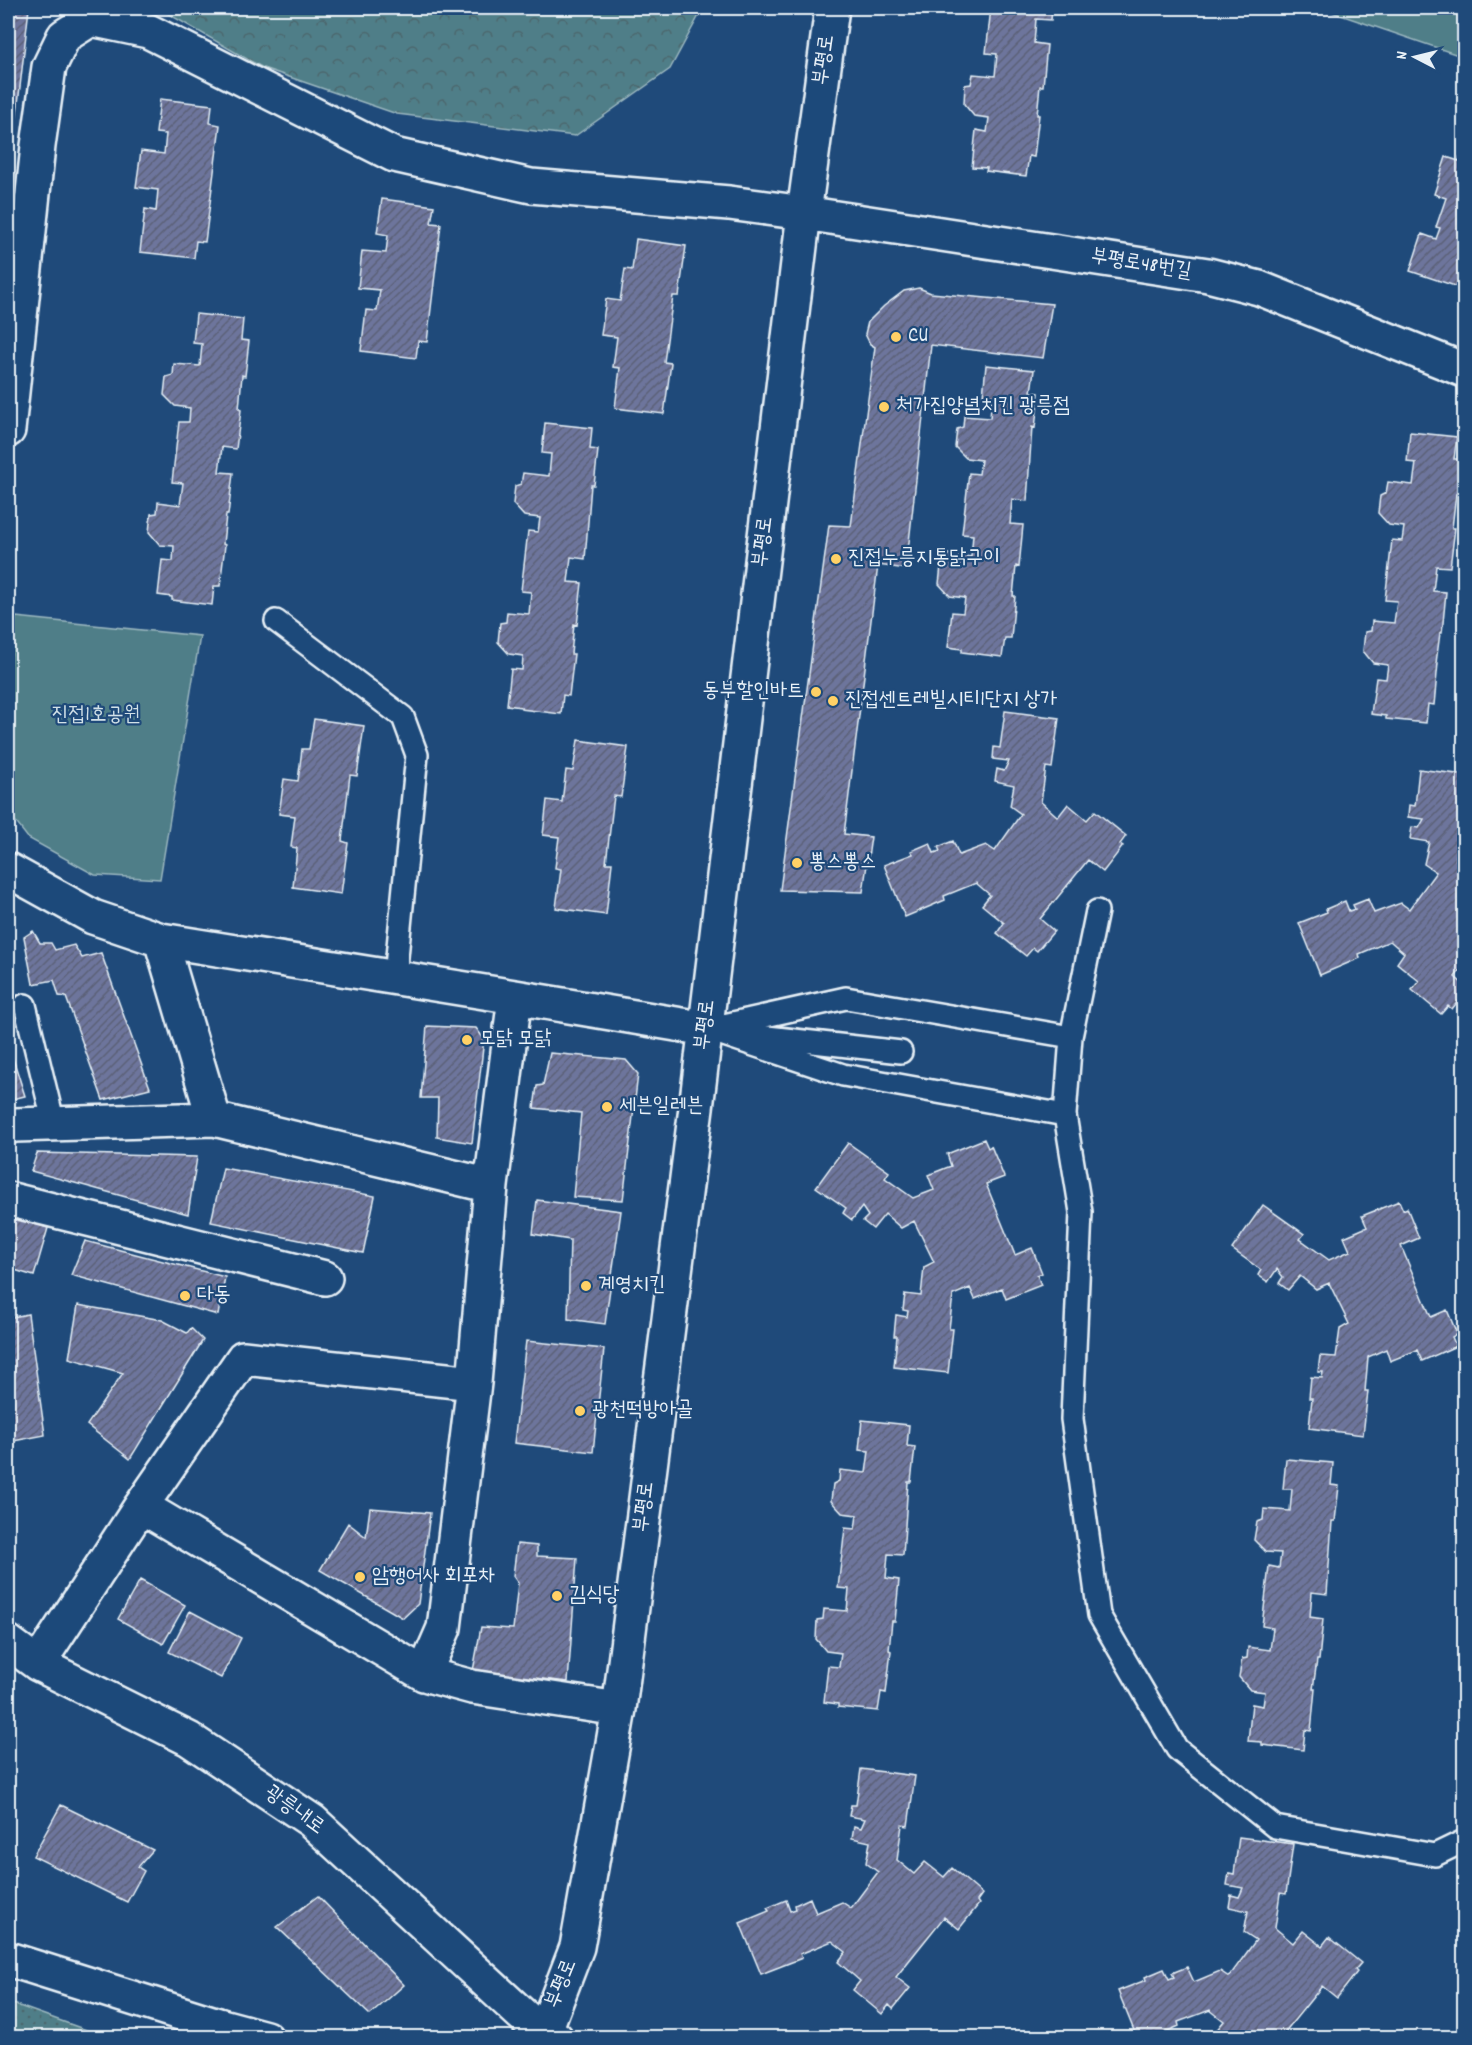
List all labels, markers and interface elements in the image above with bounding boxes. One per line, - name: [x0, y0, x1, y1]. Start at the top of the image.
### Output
- north arrow: [1385, 27, 1445, 87]
- street label: 부평로: [807, 33, 843, 87]
- text: N: [1391, 50, 1415, 61]
- street label: 부평로48번길: [1088, 242, 1194, 288]
- place label: CU: [908, 322, 929, 352]
- marker: CU: [889, 330, 903, 344]
- place label: 처가집양념치킨 광릉점: [896, 392, 1070, 422]
- marker: 처가집양념치킨 광릉점: [877, 400, 891, 414]
- street label: 부평로: [746, 515, 782, 569]
- place label: 진접누릉지통닭구이: [848, 544, 1000, 574]
- marker: 진접누릉지통닭구이: [829, 552, 843, 566]
- place label: 동부할인바트: [703, 677, 804, 707]
- marker: 동부할인바트: [809, 685, 823, 699]
- place label: 진접센트레빌시티1단지 상가: [845, 686, 1057, 716]
- marker: 진접센트레빌시티1단지 상가: [826, 694, 840, 708]
- park label: 진접1호공원: [51, 701, 141, 731]
- place label: 뽕스뽕스: [809, 848, 877, 878]
- marker: 뽕스뽕스: [790, 856, 804, 870]
- street label: 부평로: [688, 998, 724, 1052]
- place label: 모닭 모닭: [479, 1025, 552, 1055]
- marker: 모닭 모닭: [460, 1033, 474, 1047]
- place label: 세븐일레븐: [619, 1092, 704, 1122]
- marker: 세븐일레븐: [600, 1100, 614, 1114]
- place label: 계영치킨: [598, 1271, 666, 1301]
- marker: 계영치킨: [579, 1279, 593, 1293]
- place label: 다동: [197, 1281, 231, 1311]
- marker: 다동: [178, 1289, 192, 1303]
- place label: 광천떡방아골: [592, 1396, 693, 1426]
- marker: 광천떡방아골: [573, 1404, 587, 1418]
- street label: 부평로: [627, 1480, 663, 1534]
- place label: 암행어사 회포차: [372, 1562, 495, 1592]
- marker: 암행어사 회포차: [353, 1570, 367, 1584]
- place label: 김식당: [569, 1581, 620, 1611]
- marker: 김식당: [550, 1589, 564, 1603]
- street label: 광릉내로: [258, 1779, 330, 1843]
- street label: 부평로: [539, 1955, 585, 2013]

